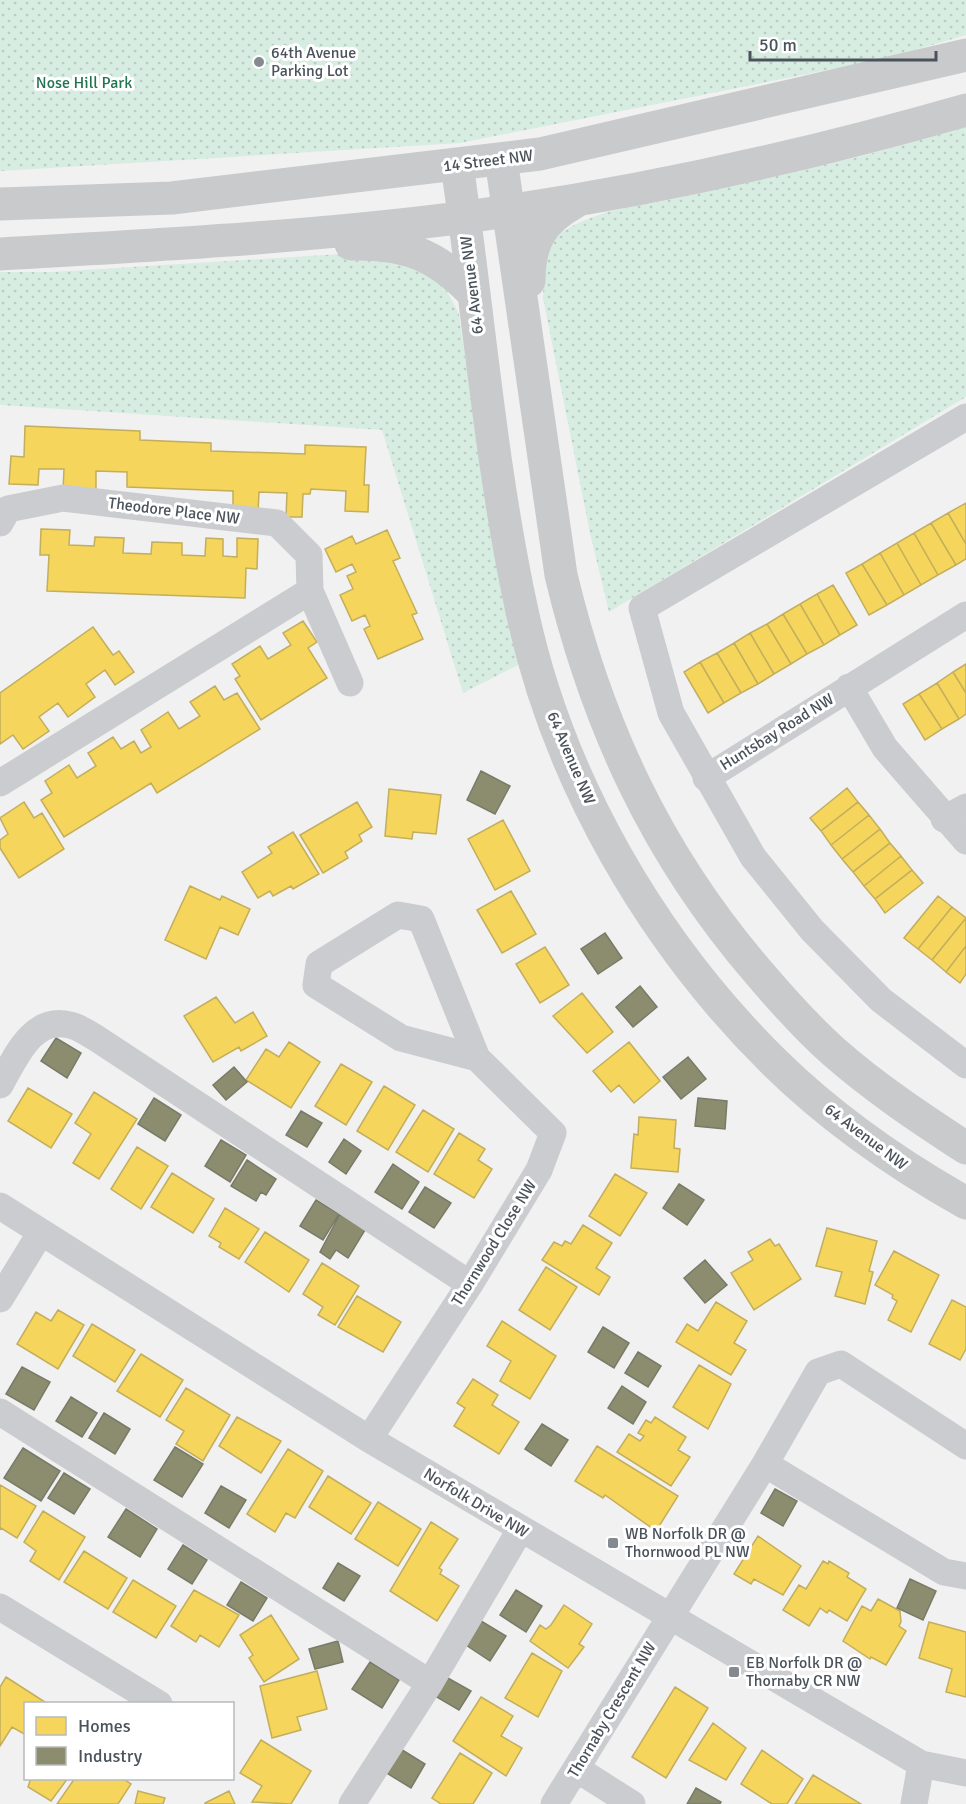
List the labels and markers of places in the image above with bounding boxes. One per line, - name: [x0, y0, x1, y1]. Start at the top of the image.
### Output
- place label: 64th Avenue Parking Lot: [271, 43, 356, 81]
- marker: 64th Avenue Parking Lot: [252, 55, 266, 69]
- place label: WB Norfolk DR @ Thornwood PL NW: [625, 1524, 750, 1562]
- marker: WB Norfolk DR @ Thornwood PL NW: [606, 1536, 620, 1550]
- place label: EB Norfolk DR @ Thornaby CR NW: [746, 1653, 862, 1691]
- marker: EB Norfolk DR @ Thornaby CR NW: [727, 1665, 741, 1679]

